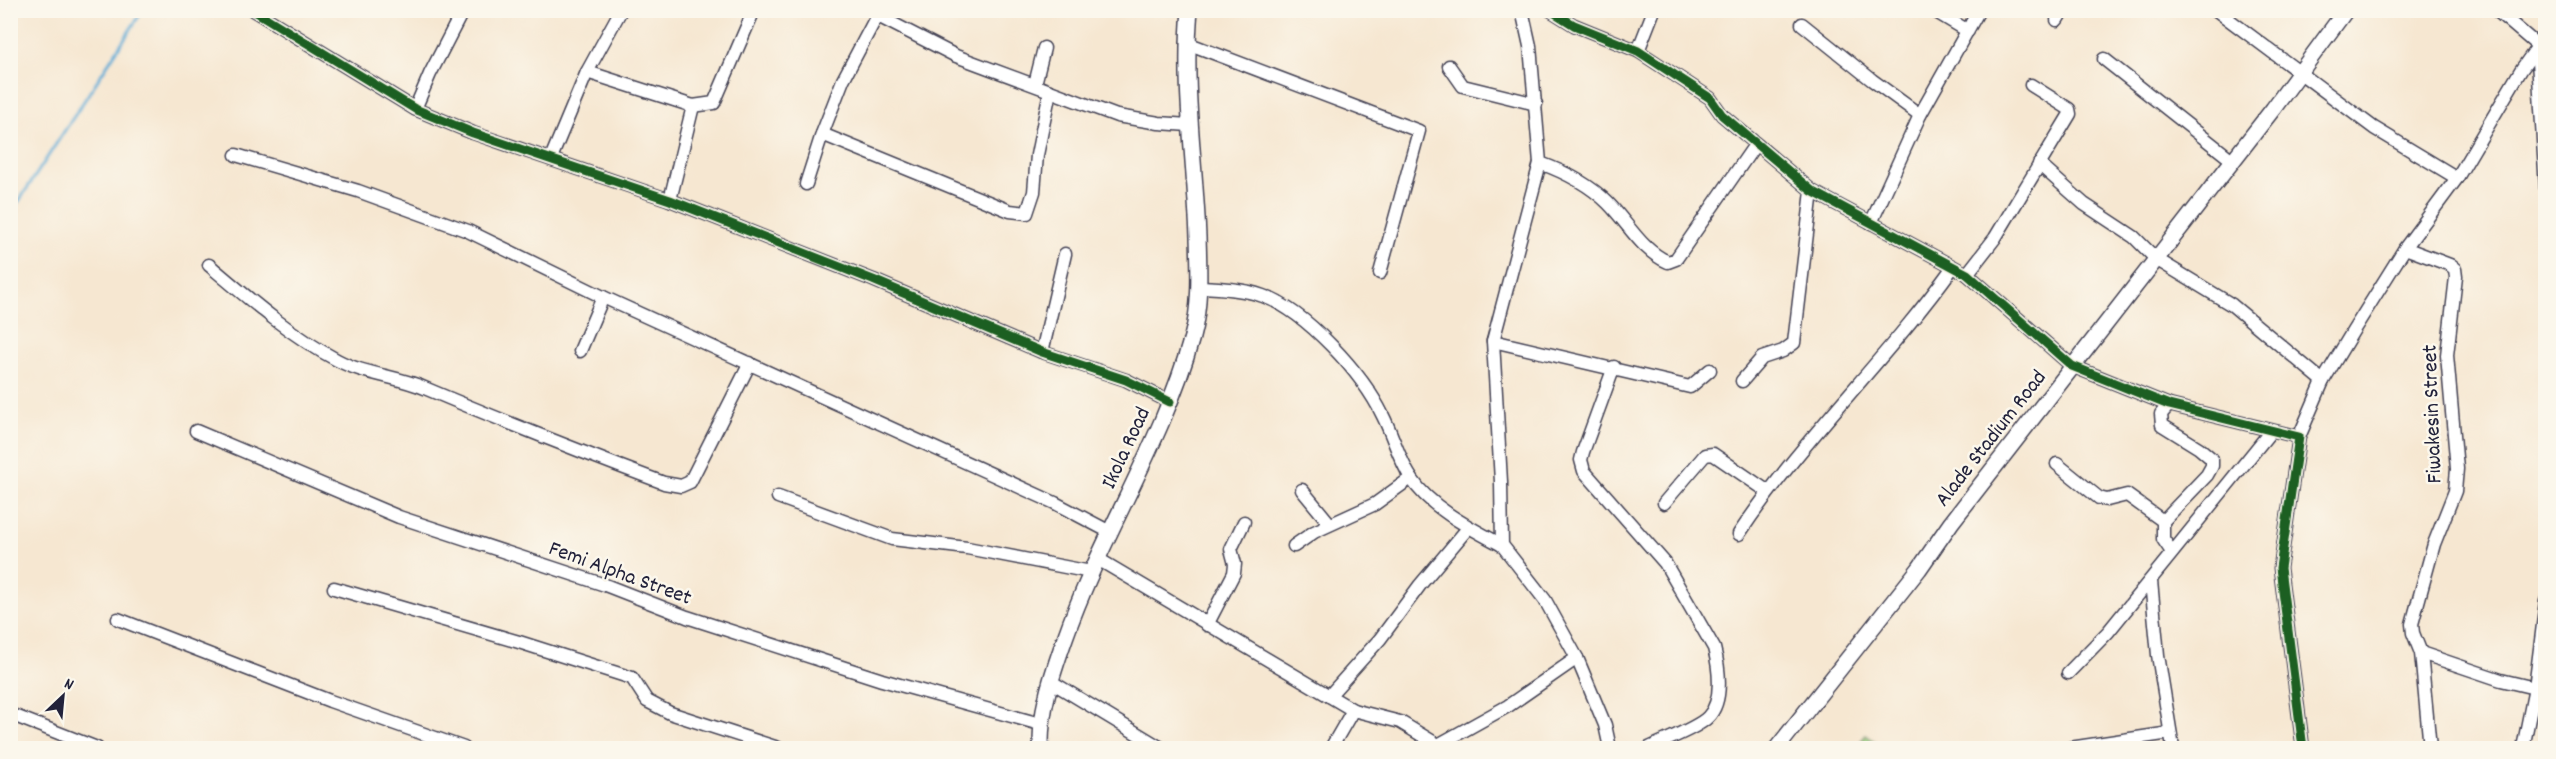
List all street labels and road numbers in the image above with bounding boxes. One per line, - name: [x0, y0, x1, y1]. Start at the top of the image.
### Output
- street label: Fiwakesin Street: [2416, 344, 2451, 484]
- street label: Alade Stadium Road: [1928, 364, 2055, 514]
- street label: Ikola Road: [1095, 402, 1160, 495]
- street label: Femi Alpha Street: [544, 534, 696, 614]

